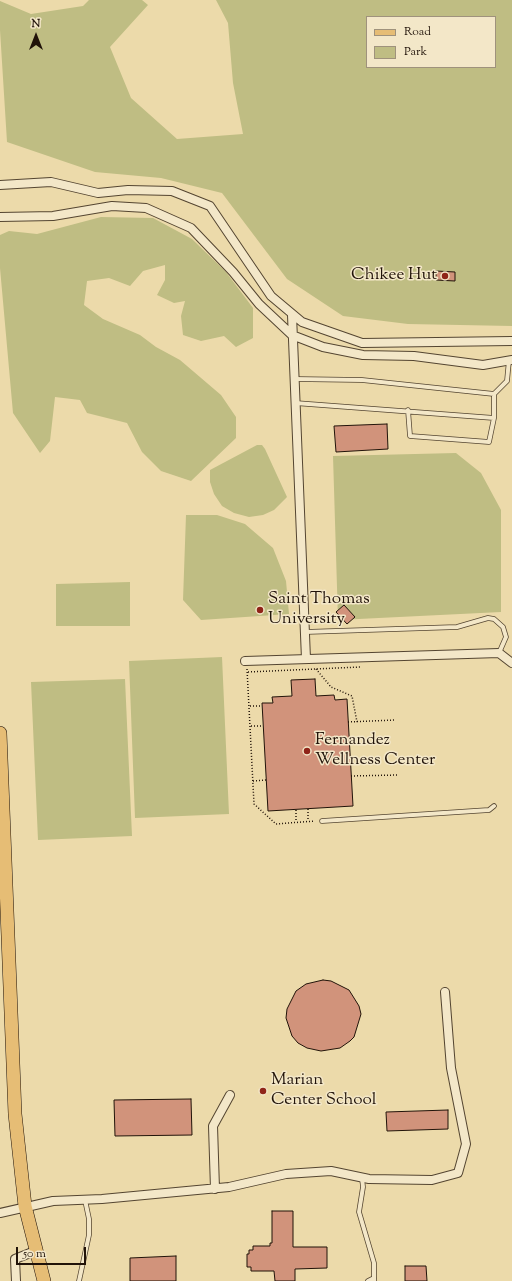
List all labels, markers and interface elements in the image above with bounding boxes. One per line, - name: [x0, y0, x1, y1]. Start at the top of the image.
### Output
- north arrow: [16, 16, 56, 56]
- text: N: [32, 16, 40, 32]
- legend: [366, 16, 496, 68]
- text: Road: [404, 23, 431, 41]
- text: Park: [404, 43, 427, 61]
- place label: Chikee Hut: [351, 266, 437, 286]
- marker: Chikee Hut: [440, 271, 450, 281]
- place label: Saint Thomas University: [268, 590, 370, 630]
- marker: Saint Thomas University: [255, 605, 265, 615]
- place label: Fernandez Wellness Center: [315, 731, 435, 771]
- marker: Fernandez Wellness Center: [302, 746, 312, 756]
- place label: Marian Center School: [271, 1071, 377, 1111]
- marker: Marian Center School: [258, 1086, 268, 1096]
- scale bar: [18, 1239, 88, 1265]
- text: 50 m: [23, 1245, 46, 1263]

